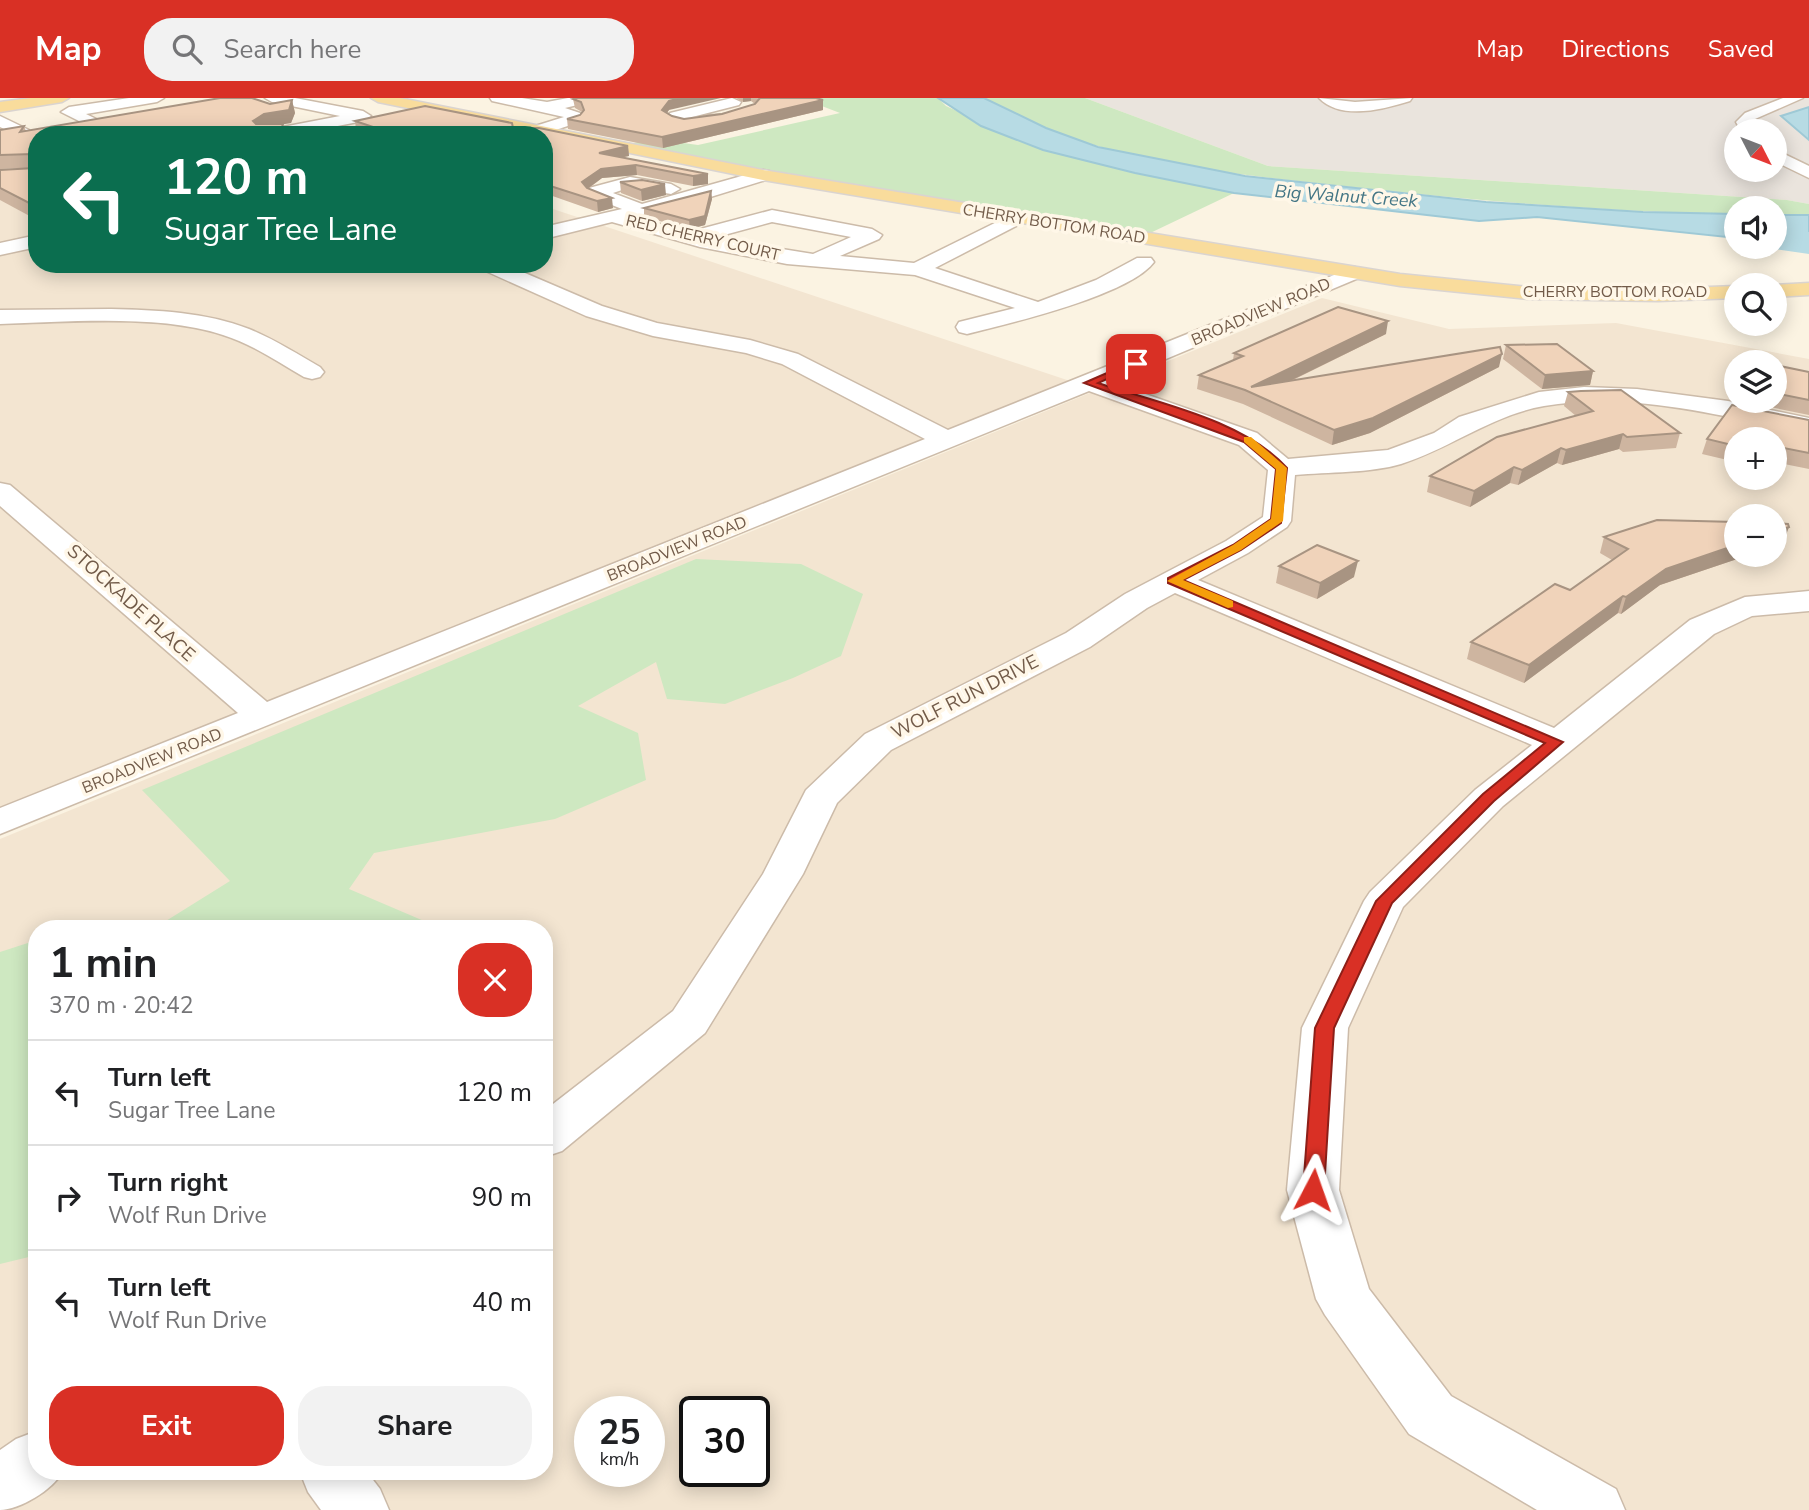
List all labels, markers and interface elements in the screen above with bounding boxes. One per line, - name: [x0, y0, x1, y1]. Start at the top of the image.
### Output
- search box: [144, 18, 634, 81]
- text: Map: [35, 27, 102, 72]
- icon: search: [168, 30, 206, 68]
- text: Search here: [224, 32, 361, 67]
- text: Map: [1476, 33, 1523, 65]
- text: Directions: [1561, 33, 1670, 65]
- text: Saved: [1708, 33, 1774, 65]
- north arrow: [1724, 119, 1787, 182]
- map controls: [1724, 119, 1787, 567]
- text: 120 m: [164, 144, 308, 211]
- icon: left: [49, 154, 140, 245]
- water label: Big Walnut Creek: [1274, 179, 1419, 213]
- button: sound: [1724, 196, 1787, 259]
- street label: CHERRY BOTTOM ROAD: [961, 199, 1147, 249]
- text: Sugar Tree Lane: [164, 208, 397, 251]
- street label: RED CHERRY COURT: [624, 210, 783, 267]
- street label: BROADVIEW ROAD: [1188, 273, 1334, 351]
- button: search: [1724, 273, 1787, 336]
- street label: CHERRY BOTTOM ROAD: [1523, 281, 1707, 303]
- pin: [1106, 334, 1166, 394]
- icon: arrive: [1117, 345, 1155, 383]
- button: layers: [1724, 350, 1787, 413]
- button: +: [1724, 427, 1787, 490]
- button: −: [1724, 504, 1787, 567]
- street label: BROADVIEW ROAD: [604, 511, 750, 587]
- street label: STOCKADE PLACE: [61, 538, 201, 668]
- street label: WOLF RUN DRIVE: [887, 649, 1043, 745]
- street label: BROADVIEW ROAD: [79, 723, 225, 799]
- text: 1 min: [49, 935, 158, 992]
- button: close: [458, 943, 532, 1017]
- text: 370 m · 20:42: [49, 990, 194, 1021]
- text: Turn left: [108, 1060, 211, 1095]
- icon: left: [49, 1074, 87, 1112]
- text: 120 m: [456, 1075, 532, 1110]
- text: Sugar Tree Lane: [108, 1095, 275, 1126]
- position arrow: [1276, 1153, 1350, 1227]
- text: Turn right: [108, 1165, 227, 1200]
- icon: right: [49, 1179, 87, 1217]
- text: 90 m: [472, 1180, 532, 1215]
- text: Wolf Run Drive: [108, 1200, 267, 1231]
- text: Turn left: [108, 1270, 211, 1305]
- icon: left: [49, 1284, 87, 1322]
- text: 40 m: [472, 1285, 532, 1320]
- text: Wolf Run Drive: [108, 1305, 267, 1336]
- button: Exit: [49, 1386, 284, 1466]
- button: Share: [298, 1386, 532, 1466]
- speed limit sign: 30: [679, 1396, 770, 1487]
- text: 25: [598, 1409, 641, 1456]
- text: km/h: [600, 1447, 639, 1471]

